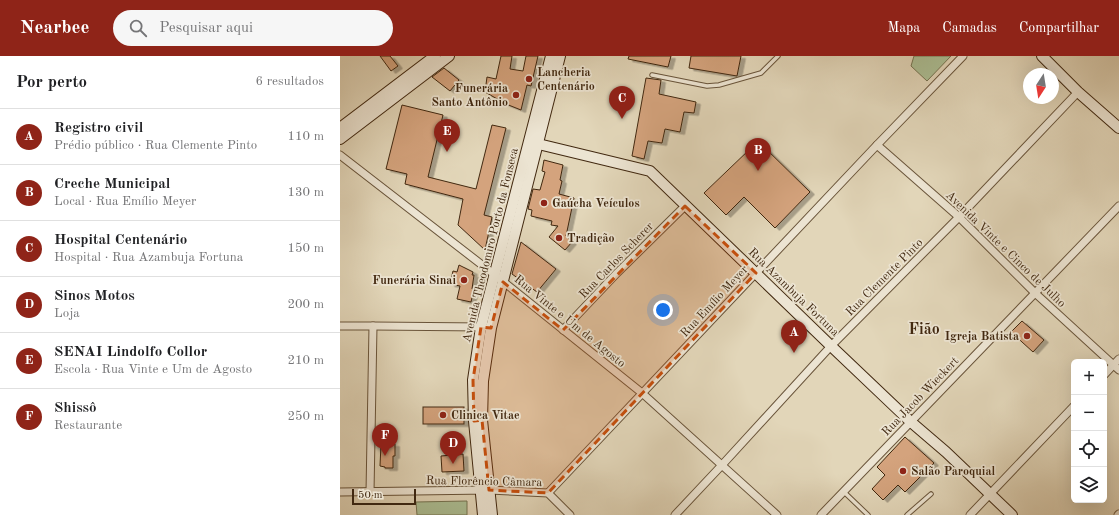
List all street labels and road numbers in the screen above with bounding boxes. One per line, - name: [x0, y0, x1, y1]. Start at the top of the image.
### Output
- street label: Avenida Theodomiro Porto da Fonseca: [461, 147, 521, 344]
- street label: Avenida Vinte e Cinco de Julho: [943, 189, 1068, 310]
- street label: Rua Carlos Scherer: [577, 220, 656, 301]
- street label: Rua Clemente Pinto: [844, 237, 926, 319]
- street label: Rua Azambuja Fortuna: [745, 245, 843, 339]
- street label: Rua Emílio Meyer: [679, 264, 751, 340]
- street label: Rua Vinte e Um de Agosto: [512, 273, 627, 370]
- street label: Rua Jacob Wieckert: [880, 355, 961, 438]
- street label: Rua Florêncio Câmara: [426, 475, 542, 489]

